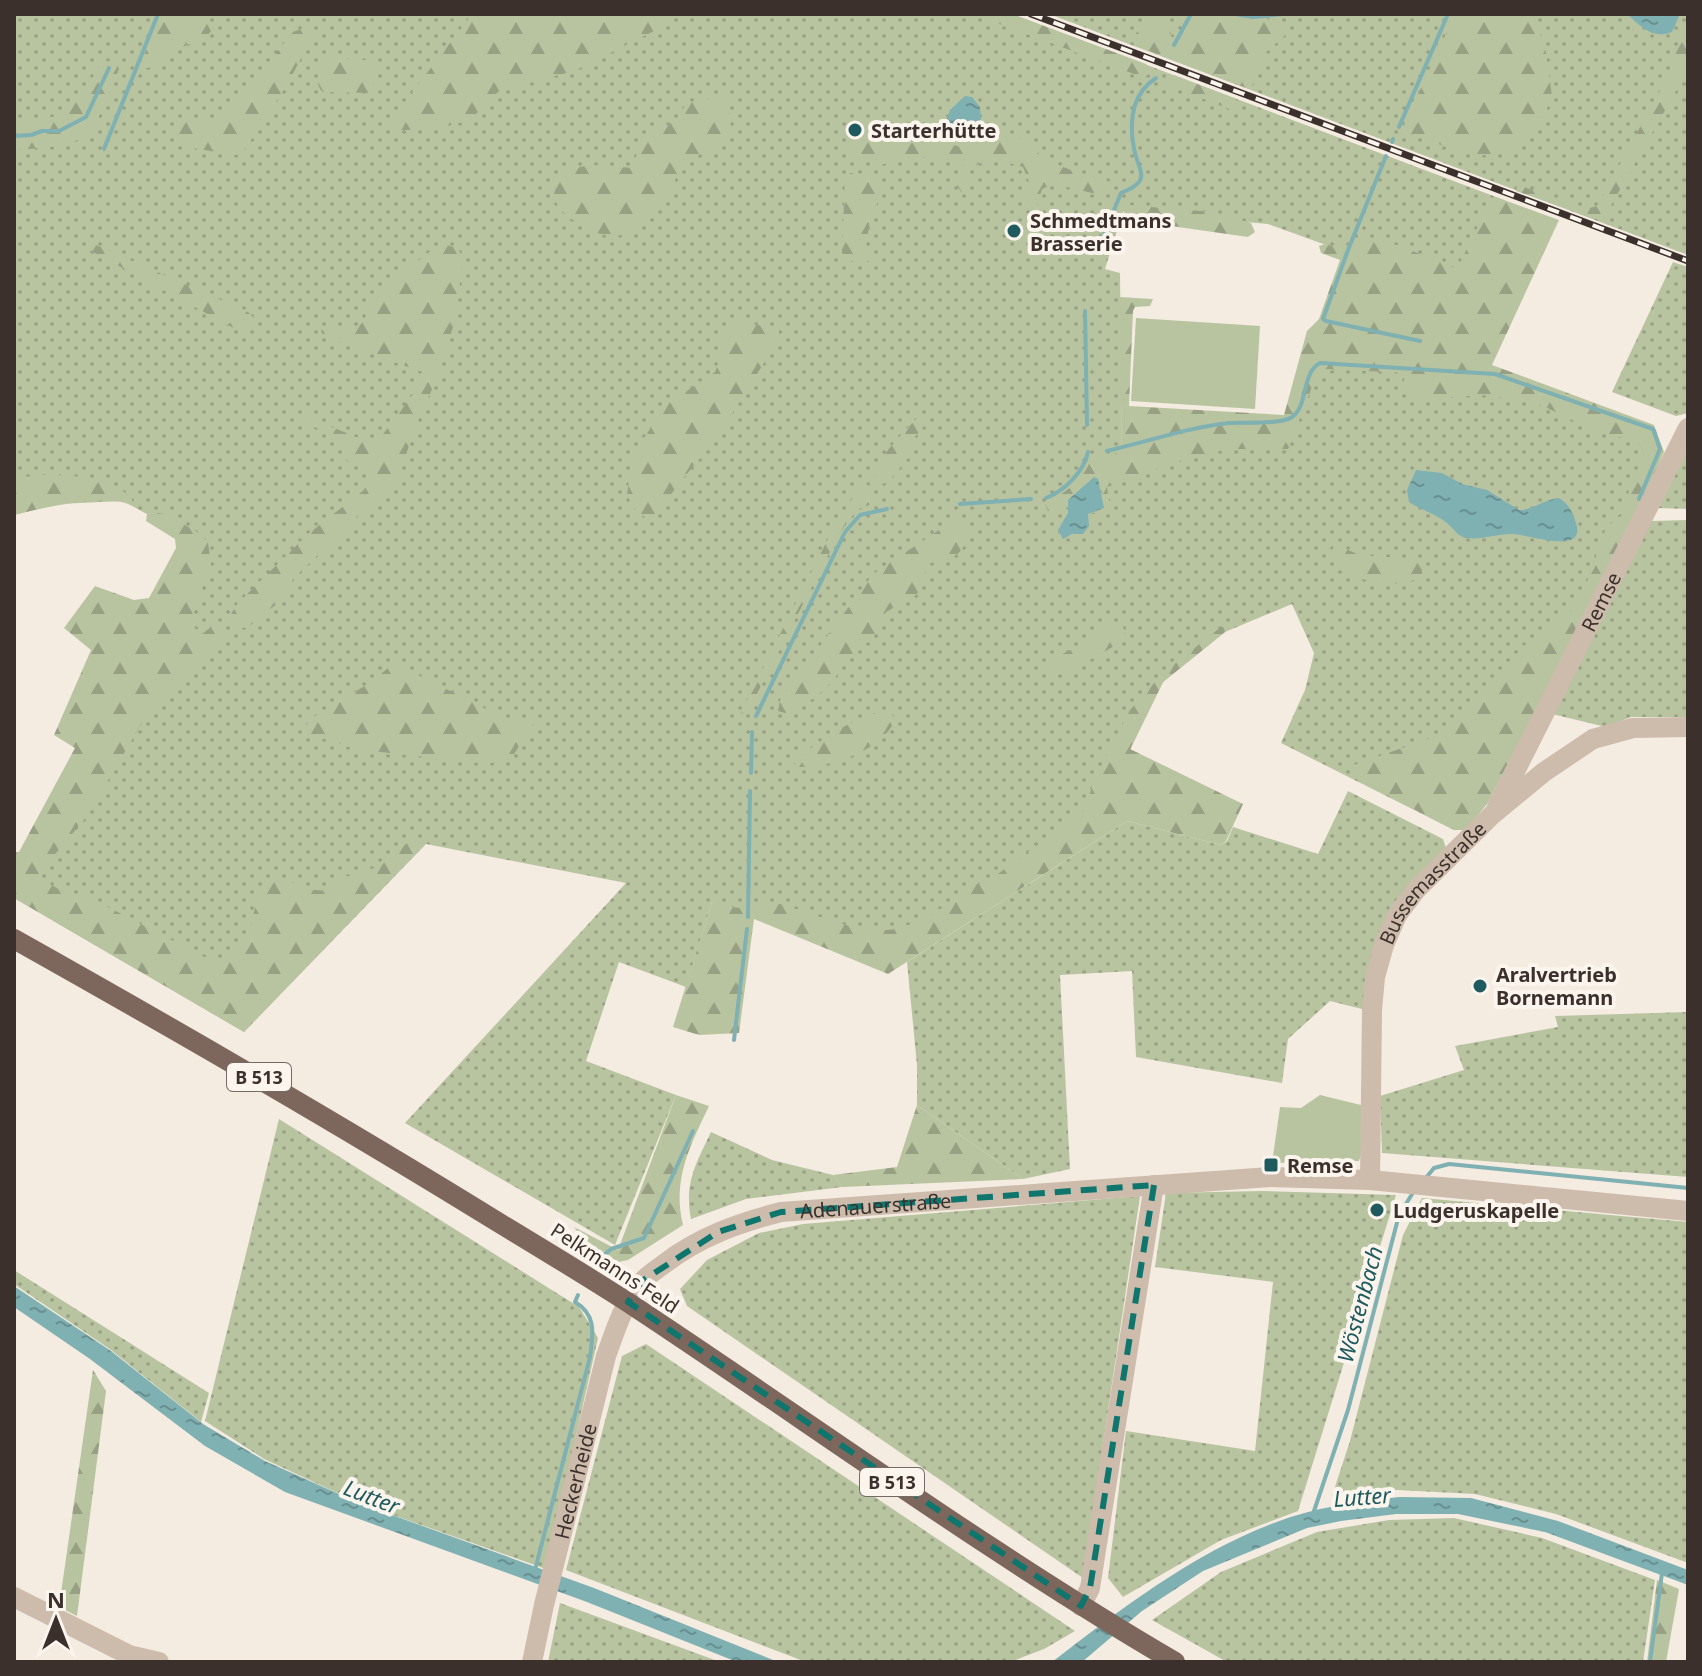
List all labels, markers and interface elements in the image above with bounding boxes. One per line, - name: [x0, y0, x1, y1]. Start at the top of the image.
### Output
- place label: Starterhütte: [871, 117, 997, 144]
- marker: Starterhütte: [846, 121, 864, 139]
- place label: Schmedtmans Brasserie: [1030, 207, 1172, 257]
- marker: Schmedtmans Brasserie: [1005, 222, 1023, 240]
- street label: Remse: [1574, 567, 1627, 636]
- street label: Bussemasstraße: [1372, 815, 1492, 949]
- place label: Aralvertrieb Bornemann: [1496, 961, 1617, 1011]
- marker: Aralvertrieb Bornemann: [1471, 977, 1489, 995]
- road number: B 513: [227, 1063, 291, 1091]
- place label: Remse: [1287, 1152, 1354, 1179]
- marker: Remse: [1262, 1156, 1280, 1174]
- street label: Adenauerstraße: [799, 1186, 952, 1224]
- place label: Ludgeruskapelle: [1393, 1197, 1559, 1224]
- marker: Ludgeruskapelle: [1368, 1201, 1386, 1219]
- street label: Pelkmanns Feld: [546, 1216, 684, 1320]
- water label: Wöstenbach: [1329, 1243, 1389, 1365]
- street label: Heckerheide: [547, 1420, 602, 1542]
- road number: B 513: [860, 1468, 924, 1496]
- water label: Lutter: [340, 1472, 405, 1521]
- water label: Lutter: [1332, 1479, 1393, 1513]
- north arrow: [16, 1580, 96, 1660]
- text: N: [47, 1584, 65, 1614]

